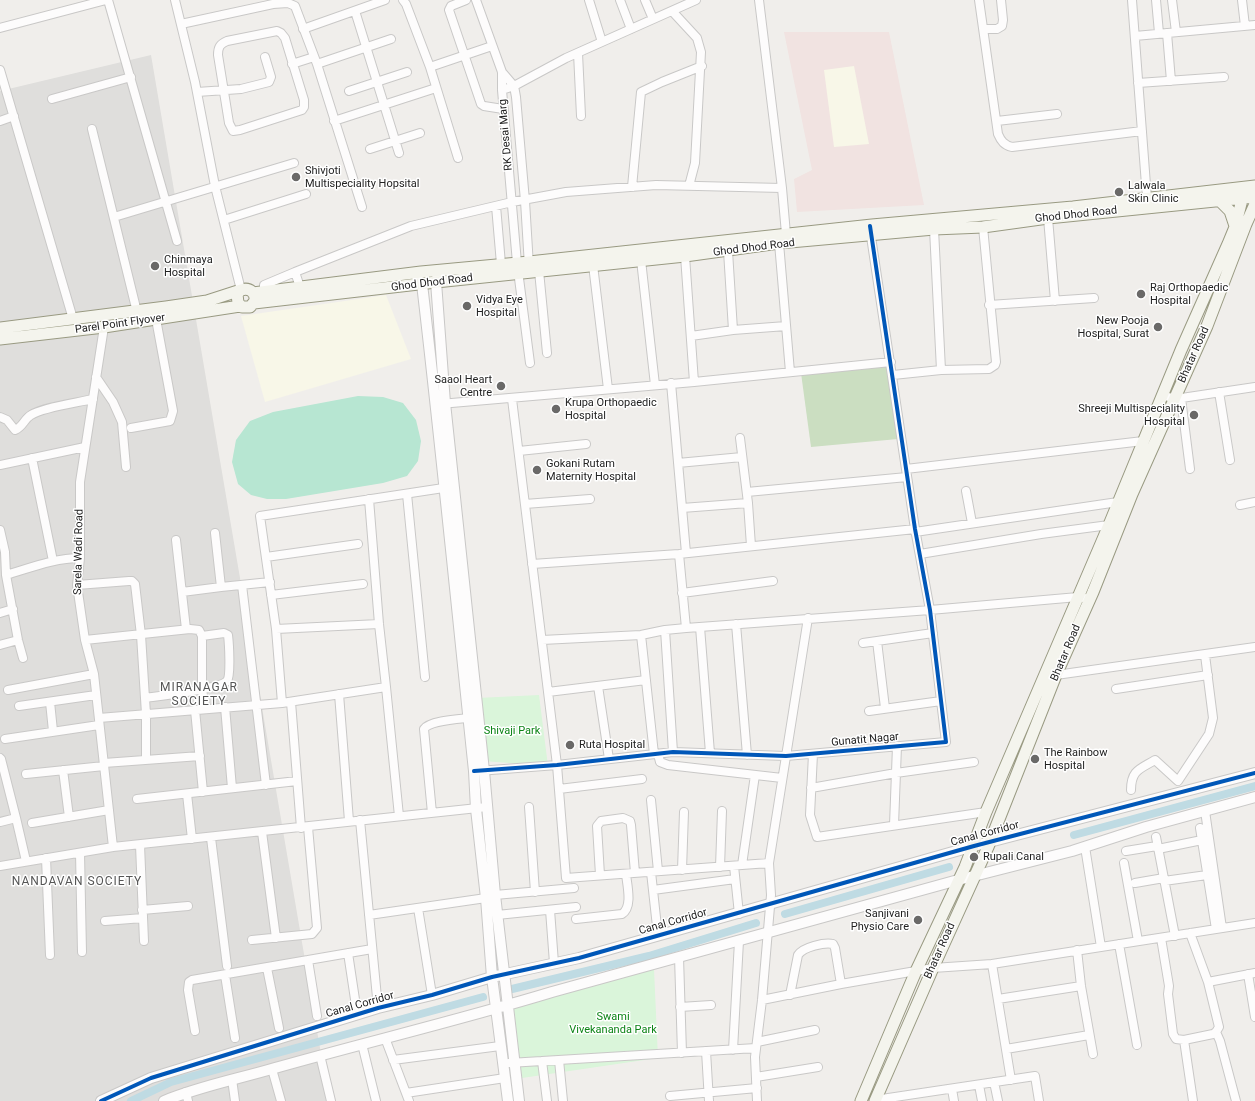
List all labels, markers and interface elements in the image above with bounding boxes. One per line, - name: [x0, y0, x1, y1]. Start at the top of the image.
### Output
- street label: RK Desai Marg: [496, 99, 516, 171]
- place label: Shivjoti Multispeciality Hopsital: [305, 164, 420, 190]
- marker: Shivjoti Multispeciality Hopsital: [290, 171, 302, 183]
- place label: Lalwala Skin Clinic: [1128, 179, 1179, 205]
- marker: Lalwala Skin Clinic: [1113, 186, 1125, 198]
- street label: Ghod Dhod Road: [1034, 204, 1118, 226]
- street label: Ghod Dhod Road: [712, 236, 796, 260]
- place label: Chinmaya Hospital: [164, 253, 213, 279]
- marker: Chinmaya Hospital: [149, 260, 161, 272]
- street label: Ghod Dhod Road: [390, 271, 474, 295]
- place label: Raj Orthopaedic Hospital: [1150, 281, 1228, 307]
- marker: Raj Orthopaedic Hospital: [1135, 288, 1147, 300]
- place label: Vidya Eye Hospital: [476, 293, 523, 319]
- marker: Vidya Eye Hospital: [461, 300, 473, 312]
- street label: Parel Point Flyover: [74, 311, 166, 337]
- place label: New Pooja Hospital, Surat: [1078, 314, 1149, 340]
- marker: New Pooja Hospital, Surat: [1152, 321, 1164, 333]
- street label: Bhatar Road: [1176, 325, 1212, 385]
- place label: Saaol Heart Centre: [435, 373, 492, 399]
- marker: Saaol Heart Centre: [495, 380, 507, 392]
- place label: Krupa Orthopaedic Hospital: [565, 396, 657, 422]
- place label: Shreeji Multispeciality Hospital: [1078, 402, 1185, 428]
- marker: Krupa Orthopaedic Hospital: [550, 403, 562, 415]
- marker: Shreeji Multispeciality Hospital: [1188, 409, 1200, 421]
- place label: Gokani Rutam Maternity Hospital: [546, 457, 636, 483]
- marker: Gokani Rutam Maternity Hospital: [531, 464, 543, 476]
- street label: Sarela Wadi Road: [72, 509, 86, 595]
- street label: Bhatar Road: [1048, 623, 1084, 683]
- district label: MIRANAGAR SOCIETY: [160, 681, 238, 709]
- park label: Shivaji Park: [484, 724, 540, 738]
- street label: Gunatit Nagar: [831, 730, 899, 750]
- place label: Ruta Hospital: [579, 738, 645, 752]
- marker: Ruta Hospital: [564, 739, 576, 751]
- place label: The Rainbow Hospital: [1044, 746, 1107, 772]
- marker: The Rainbow Hospital: [1029, 753, 1041, 765]
- street label: Canal Corridor: [949, 819, 1021, 849]
- place label: Rupali Canal: [983, 850, 1044, 864]
- marker: Rupali Canal: [968, 851, 980, 863]
- district label: NANDAVAN SOCIETY: [12, 875, 142, 889]
- street label: Canal Corridor: [637, 906, 709, 938]
- place label: Sanjivani Physio Care: [851, 907, 909, 933]
- marker: Sanjivani Physio Care: [912, 914, 924, 926]
- street label: Bhatar Road: [922, 921, 958, 981]
- street label: Canal Corridor: [324, 989, 396, 1021]
- park label: Swami Vivekananda Park: [569, 1010, 657, 1036]

